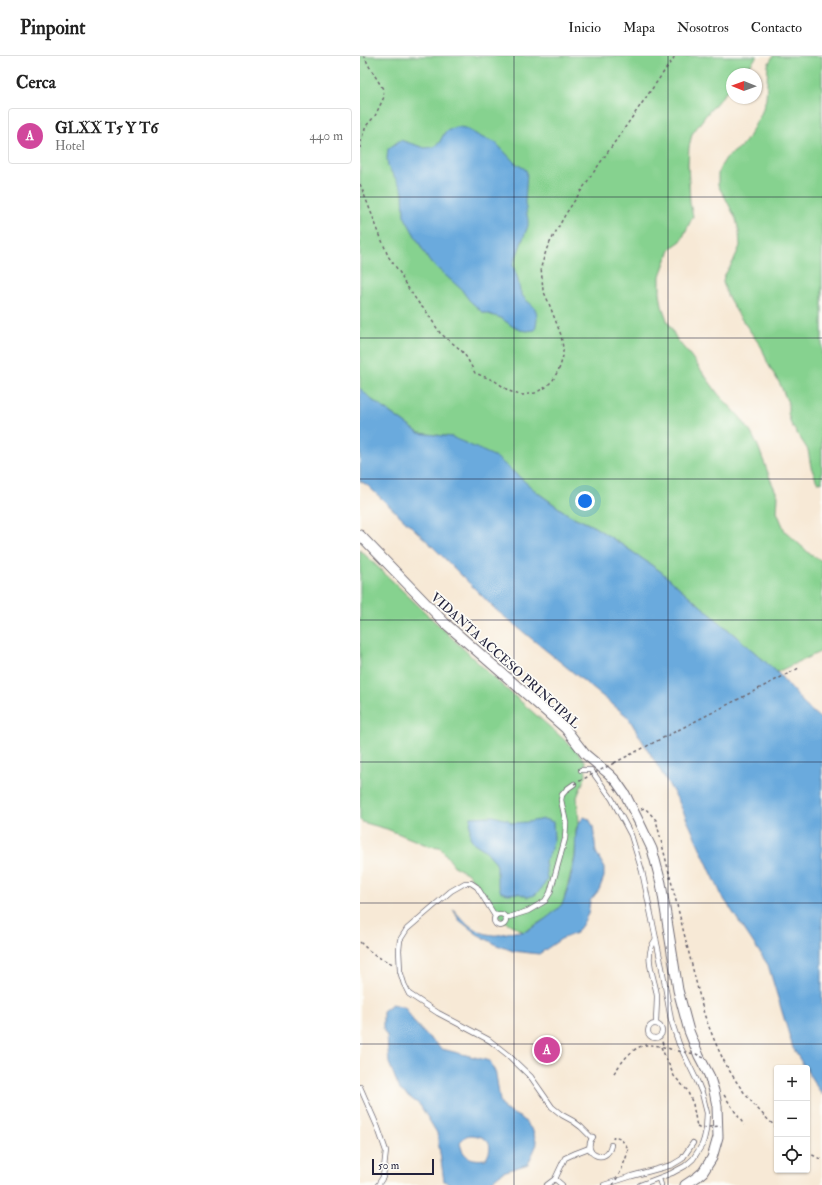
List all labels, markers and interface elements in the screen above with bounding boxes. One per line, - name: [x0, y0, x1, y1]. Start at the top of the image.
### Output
- text: Pinpoint: [20, 16, 85, 40]
- text: Inicio: [568, 19, 601, 36]
- text: Mapa: [623, 19, 655, 36]
- text: Nosotros: [677, 19, 729, 36]
- text: Contacto: [751, 19, 802, 36]
- north arrow: [726, 68, 762, 104]
- text: Cerca: [16, 72, 56, 93]
- text: GLXX T5 Y T6: [55, 119, 158, 138]
- text: A: [26, 128, 34, 144]
- text: 440 m: [309, 128, 343, 144]
- text: Hotel: [55, 138, 85, 154]
- your location: [575, 491, 595, 511]
- street label: VIDANTA ACCESO PRINCIPAL: [427, 589, 584, 732]
- pin: A: [534, 1035, 560, 1065]
- map controls: [774, 1065, 810, 1173]
- button: +: [774, 1065, 810, 1101]
- button: −: [774, 1101, 810, 1137]
- button: locate: [774, 1137, 810, 1173]
- scale bar: [372, 1157, 434, 1176]
- text: 50 m: [378, 1159, 399, 1172]

